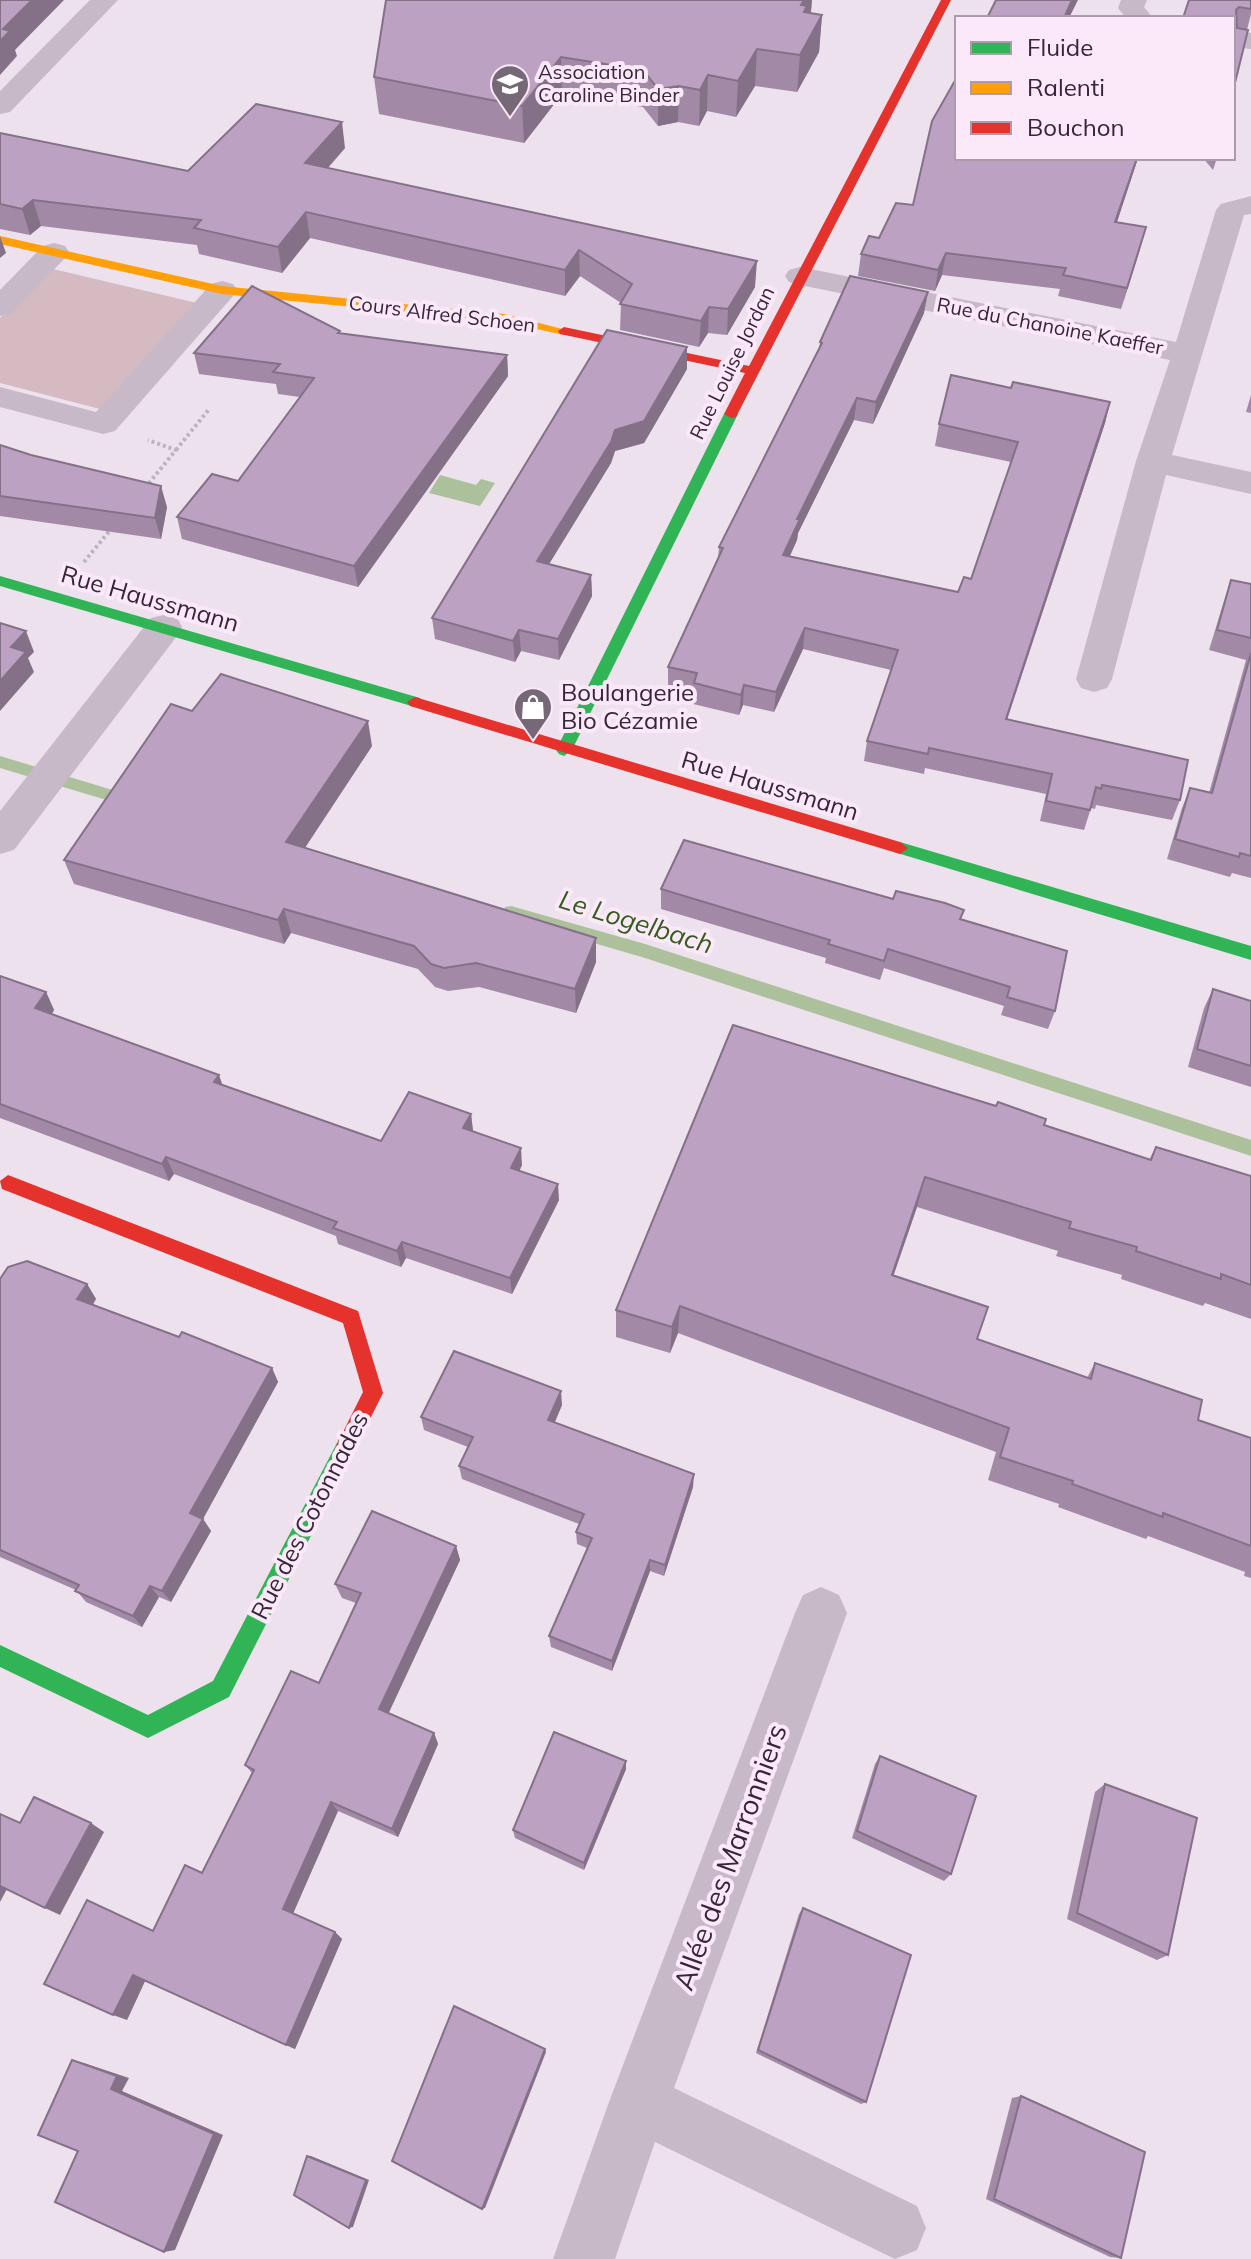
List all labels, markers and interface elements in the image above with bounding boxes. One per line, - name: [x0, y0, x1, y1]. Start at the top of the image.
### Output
- legend: [955, 16, 1235, 160]
- text: Fluide: [1027, 32, 1093, 62]
- place label: Association Caroline Binder: [538, 59, 680, 107]
- school or university icon: Association Caroline Binder: [489, 63, 531, 118]
- text: Ralenti: [1027, 72, 1105, 102]
- text: Bouchon: [1027, 112, 1125, 142]
- street label: Rue Louise Jordan: [684, 282, 779, 443]
- street label: Cours Alfred Schoen: [347, 290, 537, 337]
- street label: Rue du Chanoine Kaeffer: [935, 291, 1166, 360]
- street label: Rue Haussmann: [58, 558, 243, 638]
- place label: Boulangerie Bio Cézamie: [561, 677, 698, 735]
- shop icon: Boulangerie Bio Cézamie: [512, 686, 554, 741]
- street label: Rue Haussmann: [678, 744, 863, 826]
- water label: Le Logelbach: [555, 882, 717, 961]
- street label: Rue des Cotonnades: [244, 1407, 374, 1624]
- street label: Allée des Marronniers: [665, 1719, 794, 1995]

